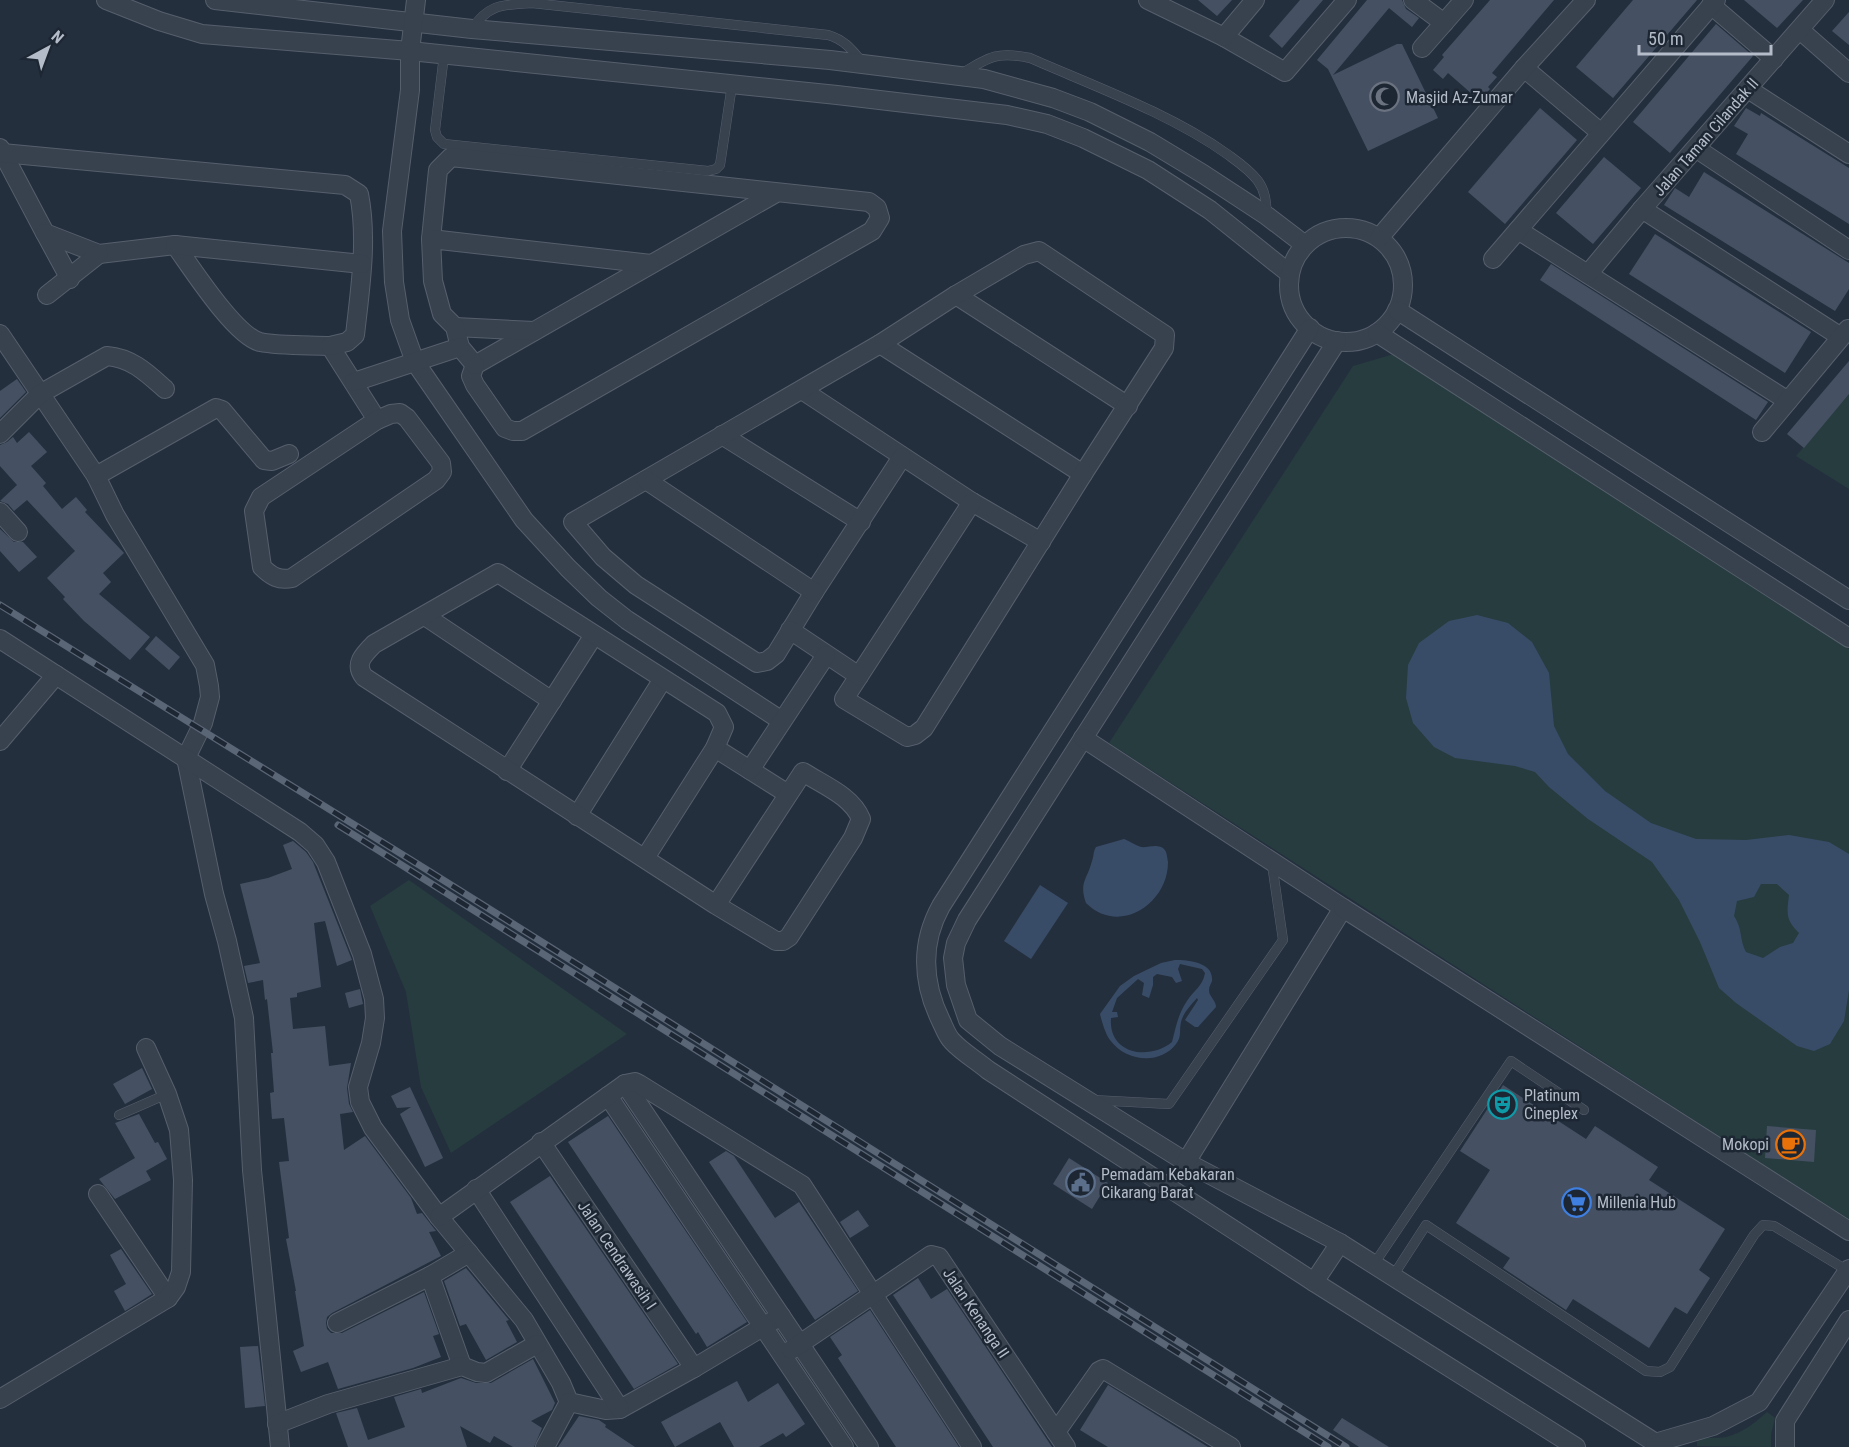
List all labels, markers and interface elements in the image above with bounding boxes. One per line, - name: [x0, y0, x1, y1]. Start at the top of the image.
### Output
- north arrow: [18, 18, 78, 78]
- scale bar: [1639, 18, 1771, 56]
- text: N: [48, 27, 67, 47]
- text: 50 m: [1648, 28, 1683, 49]
- street label: Jalan Taman Cilandak II: [1649, 74, 1763, 200]
- mosque icon: Masjid Az-Zumar: [1369, 81, 1401, 113]
- place label: Masjid Az-Zumar: [1406, 88, 1513, 107]
- place label: Platinum Cineplex: [1524, 1086, 1580, 1123]
- theatre icon: Platinum Cineplex: [1487, 1088, 1519, 1120]
- cafe icon: Mokopi: [1774, 1128, 1806, 1160]
- place label: Mokopi: [1722, 1135, 1769, 1154]
- place label: Pemadam Kebakaran Cikarang Barat: [1101, 1165, 1235, 1202]
- public building icon: Pemadam Kebakaran Cikarang Barat: [1064, 1167, 1096, 1199]
- supermarket icon: Millenia Hub: [1560, 1186, 1592, 1218]
- place label: Millenia Hub: [1597, 1193, 1676, 1212]
- street label: Jalan Cendrawasih I: [574, 1197, 660, 1313]
- street label: Jalan Kenanga II: [939, 1264, 1013, 1362]

